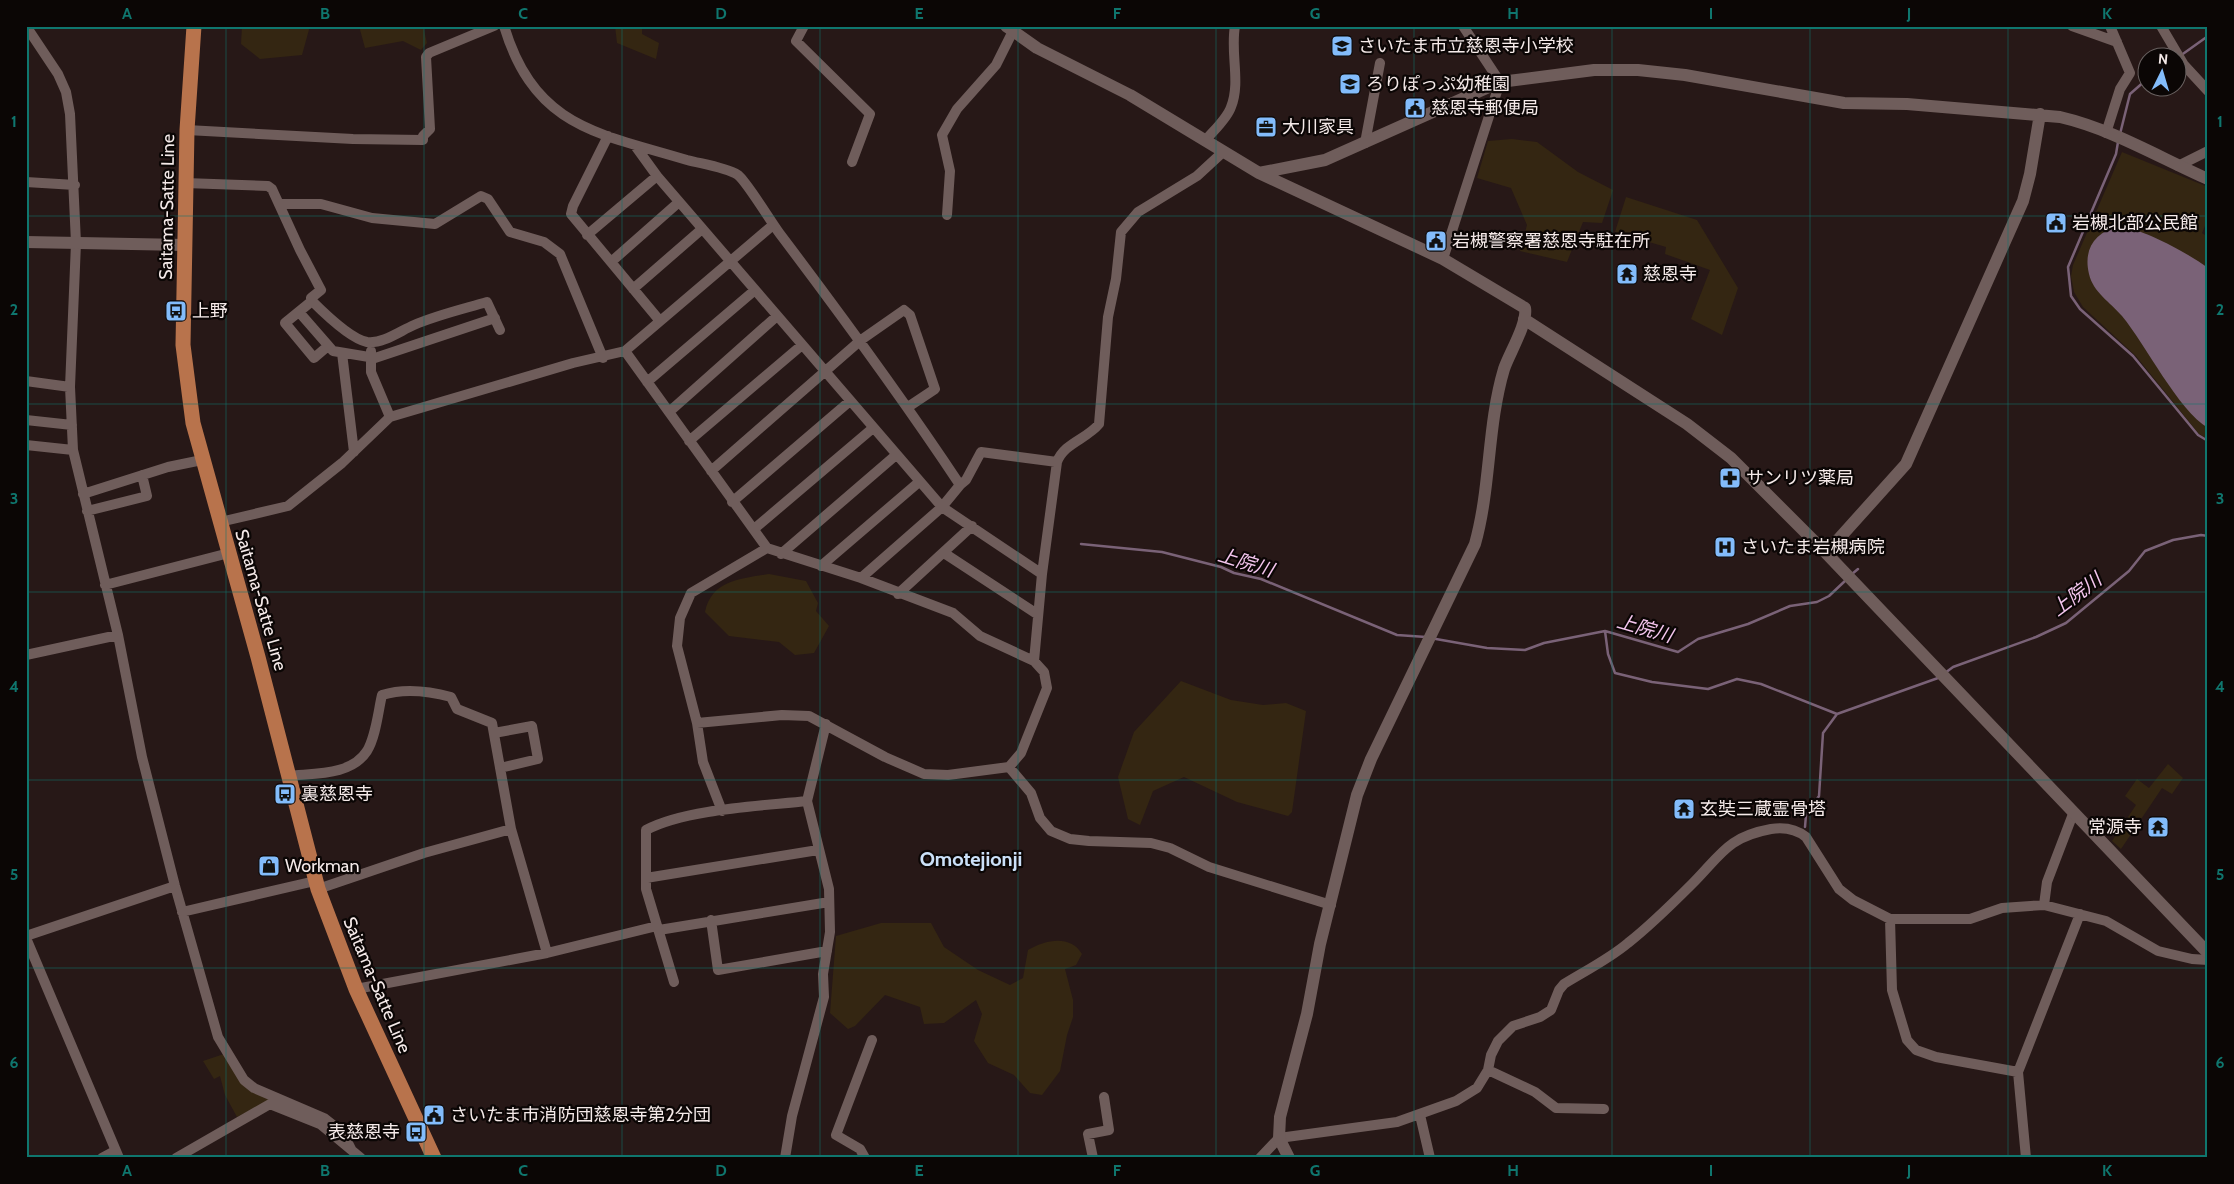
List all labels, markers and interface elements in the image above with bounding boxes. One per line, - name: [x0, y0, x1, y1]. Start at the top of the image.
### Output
- text: A: [122, 4, 132, 23]
- text: B: [320, 4, 330, 23]
- text: C: [518, 4, 528, 23]
- text: D: [715, 4, 727, 23]
- text: E: [914, 4, 924, 23]
- text: F: [1113, 4, 1122, 23]
- text: G: [1310, 4, 1320, 23]
- text: H: [1507, 4, 1519, 23]
- text: I: [1709, 4, 1713, 23]
- text: J: [1906, 4, 1911, 23]
- text: K: [2102, 4, 2112, 23]
- school or university icon: さいたま市立慈恩寺小学校: [1330, 34, 1354, 58]
- place label: さいたま市立慈恩寺小学校: [1358, 35, 1573, 57]
- north arrow: [2136, 48, 2186, 98]
- text: N: [2157, 50, 2169, 68]
- school or university icon: ろりぽっぷ幼稚園: [1338, 72, 1362, 96]
- place label: ろりぽっぷ幼稚園: [1366, 73, 1510, 95]
- public building icon: 慈恩寺郵便局: [1403, 96, 1427, 120]
- place label: 慈恩寺郵便局: [1431, 97, 1539, 119]
- text: 1: [11, 112, 17, 131]
- text: 1: [2217, 112, 2223, 131]
- office icon: 大川家具: [1254, 115, 1278, 139]
- place label: 大川家具: [1282, 116, 1354, 138]
- street label: Saitama-Satte Line: [155, 134, 179, 280]
- public building icon: 岩槻北部公民館: [2044, 211, 2068, 235]
- place label: 岩槻北部公民館: [2072, 212, 2198, 234]
- public building icon: 岩槻警察署慈恩寺駐在所: [1424, 229, 1448, 253]
- place label: 岩槻警察署慈恩寺駐在所: [1452, 230, 1650, 252]
- temple icon: 慈恩寺: [1615, 262, 1639, 286]
- place label: 慈恩寺: [1643, 263, 1697, 285]
- bus stop icon: 上野: [164, 299, 188, 323]
- text: 2: [10, 300, 18, 319]
- place label: 上野: [192, 300, 228, 322]
- text: 2: [2216, 300, 2224, 319]
- pharmacy icon: サンリツ薬局: [1718, 466, 1742, 490]
- place label: サンリツ薬局: [1746, 467, 1854, 489]
- text: 3: [10, 489, 18, 508]
- text: 3: [2216, 489, 2224, 508]
- street label: Saitama-Satte Line: [230, 527, 292, 673]
- hospital icon: さいたま岩槻病院: [1713, 535, 1737, 559]
- place label: さいたま岩槻病院: [1741, 536, 1884, 558]
- water label: 上院川: [1215, 543, 1278, 582]
- water label: 上院川: [2047, 567, 2108, 621]
- water label: 上院川: [1614, 610, 1677, 648]
- text: 4: [9, 677, 19, 696]
- text: 4: [2215, 677, 2225, 696]
- bus stop icon: 裏慈恩寺: [273, 782, 297, 806]
- place label: 裏慈恩寺: [301, 783, 373, 805]
- temple icon: 玄奘三蔵霊骨塔: [1672, 797, 1696, 821]
- place label: 玄奘三蔵霊骨塔: [1700, 798, 1826, 820]
- temple icon: 常源寺: [2146, 815, 2170, 839]
- place label: 常源寺: [2088, 816, 2142, 838]
- district label: Omotejionji: [920, 847, 1022, 871]
- shop icon: Workman: [257, 854, 281, 878]
- place label: Workman: [285, 855, 359, 877]
- text: 5: [10, 865, 18, 884]
- text: 5: [2216, 865, 2224, 884]
- street label: Saitama-Satte Line: [338, 914, 416, 1056]
- text: 6: [10, 1053, 19, 1072]
- text: 6: [2216, 1053, 2225, 1072]
- public building icon: さいたま市消防団慈恩寺第2分団: [422, 1103, 446, 1127]
- place label: さいたま市消防団慈恩寺第2分団: [450, 1104, 711, 1126]
- bus stop icon: 表慈恩寺: [404, 1120, 428, 1144]
- place label: 表慈恩寺: [328, 1121, 400, 1143]
- text: A: [122, 1161, 132, 1180]
- text: B: [320, 1161, 330, 1180]
- text: C: [518, 1161, 528, 1180]
- text: D: [715, 1161, 727, 1180]
- text: E: [914, 1161, 924, 1180]
- text: F: [1113, 1161, 1122, 1180]
- text: G: [1310, 1161, 1320, 1180]
- text: H: [1507, 1161, 1519, 1180]
- text: I: [1709, 1161, 1713, 1180]
- text: J: [1906, 1161, 1911, 1180]
- text: K: [2102, 1161, 2112, 1180]

